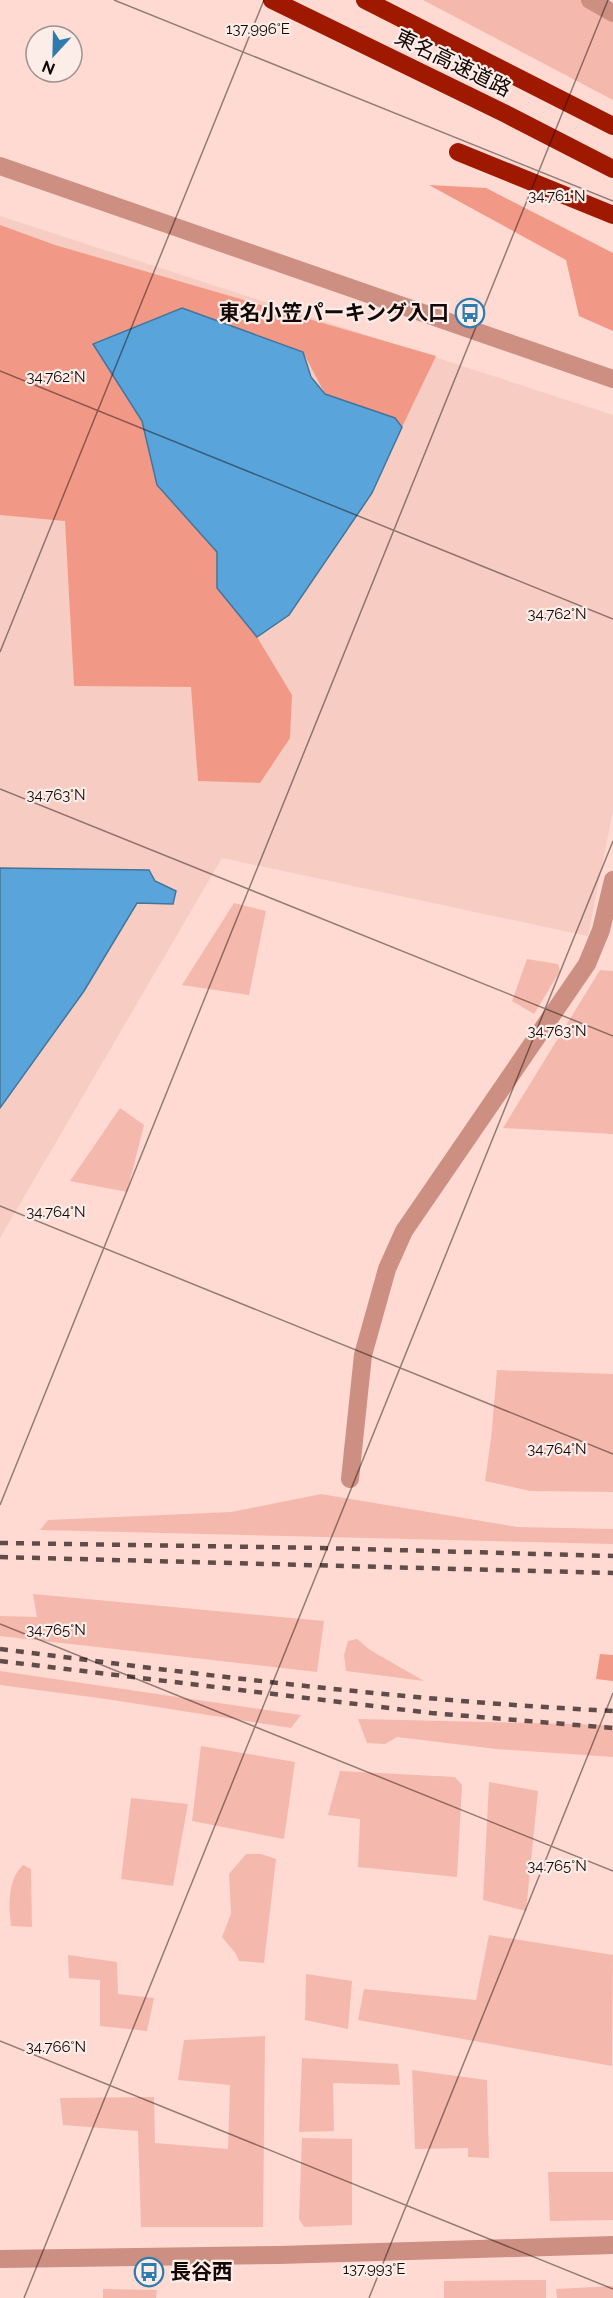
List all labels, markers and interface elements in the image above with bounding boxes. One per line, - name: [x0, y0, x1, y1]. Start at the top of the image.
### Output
- text: 137.996°E: [226, 20, 290, 38]
- north arrow: [24, 24, 84, 84]
- street label: 東名高速道路: [391, 24, 515, 101]
- text: N: [39, 56, 58, 79]
- text: 34.761°N: [528, 187, 586, 205]
- bus stop icon: 東名小笠パーキング入口: [454, 297, 486, 329]
- place label: 東名小笠パーキング入口: [219, 300, 449, 325]
- text: 34.762°N: [27, 368, 85, 386]
- text: 34.762°N: [528, 605, 586, 623]
- text: 34.763°N: [27, 786, 85, 804]
- text: 34.763°N: [528, 1022, 586, 1040]
- text: 34.764°N: [26, 1203, 86, 1221]
- text: 34.764°N: [527, 1440, 587, 1458]
- text: 34.765°N: [26, 1621, 86, 1639]
- text: 34.765°N: [527, 1857, 587, 1875]
- text: 34.766°N: [26, 2038, 86, 2056]
- bus stop icon: 長谷西: [133, 2256, 165, 2288]
- place label: 長谷西: [170, 2259, 233, 2284]
- text: 137.993°E: [343, 2260, 405, 2278]

